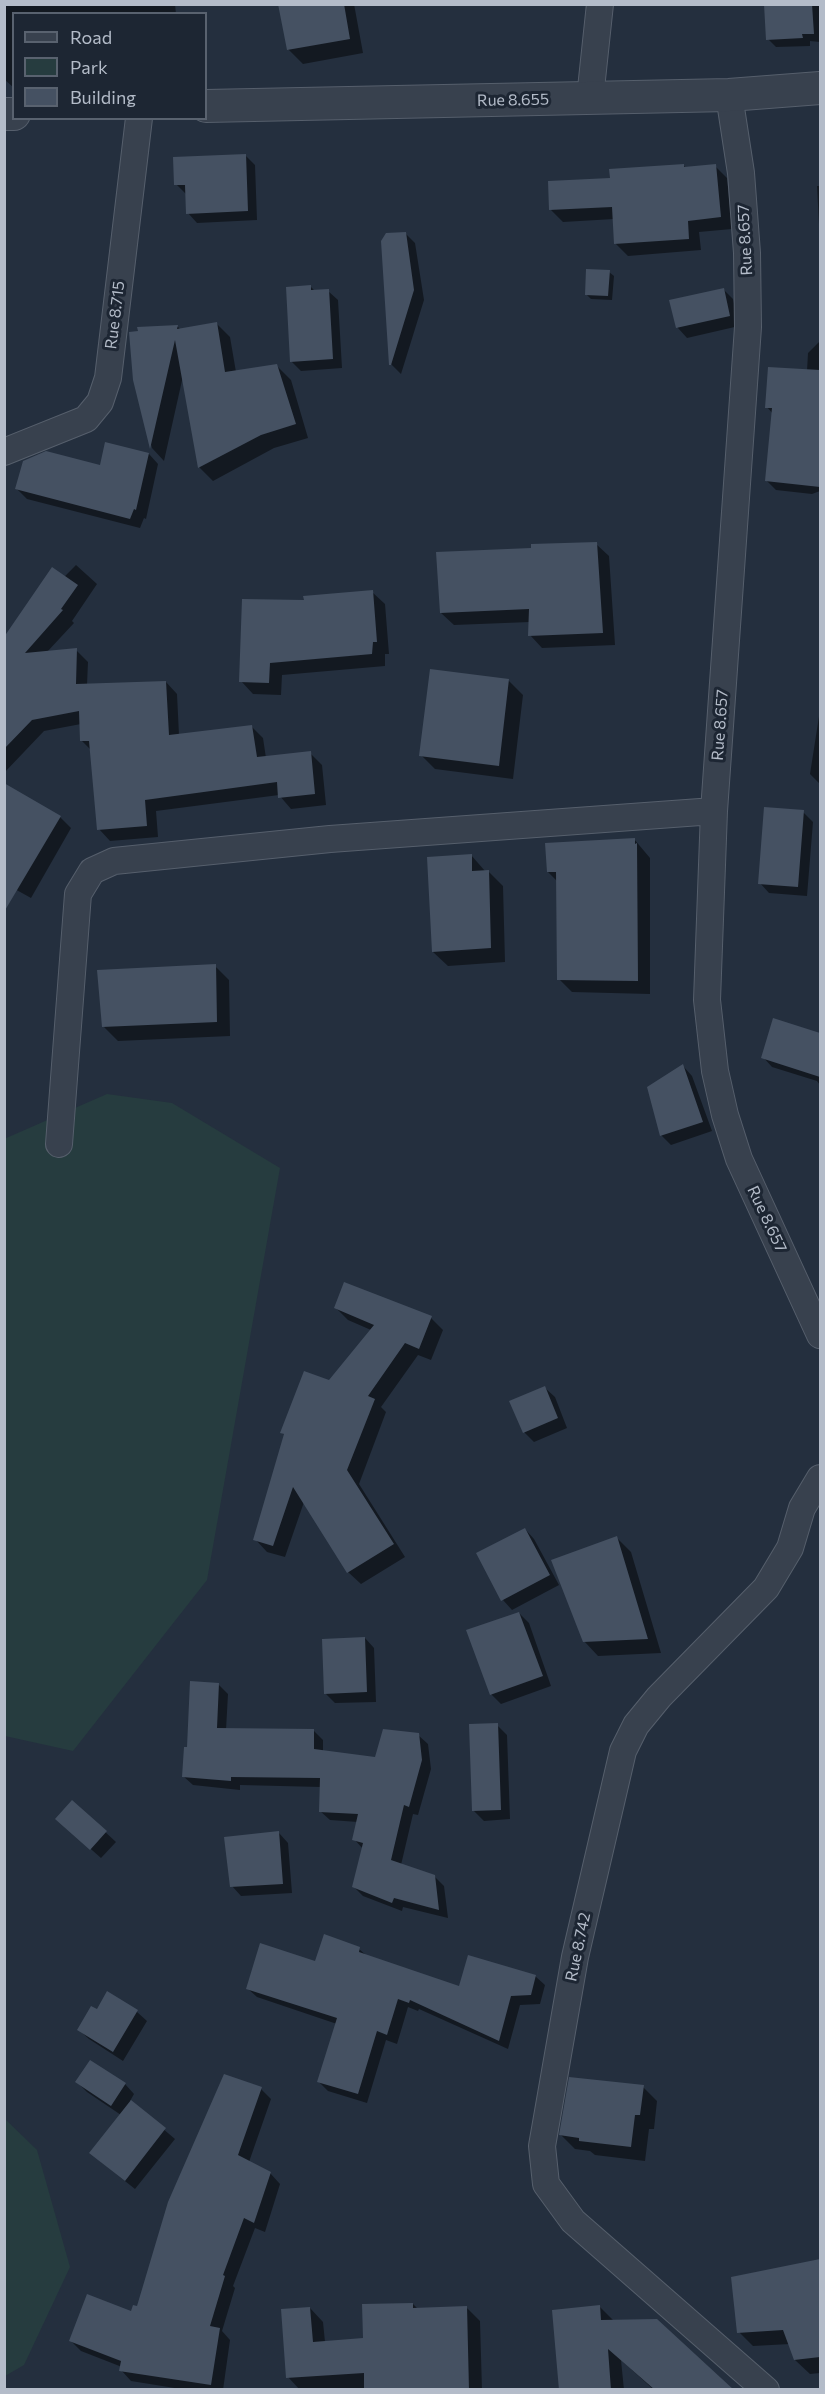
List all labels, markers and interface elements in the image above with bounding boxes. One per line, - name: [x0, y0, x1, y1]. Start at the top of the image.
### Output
- legend: [12, 12, 207, 120]
- text: Road: [70, 26, 112, 48]
- text: Park: [70, 56, 108, 78]
- text: Building: [70, 86, 136, 108]
- street label: Rue 8.655: [477, 90, 549, 110]
- street label: Rue 8.657: [734, 204, 756, 276]
- street label: Rue 8.715: [101, 280, 129, 350]
- street label: Rue 8.657: [708, 689, 732, 761]
- street label: Rue 8.657: [743, 1183, 791, 1255]
- street label: Rue 8.742: [561, 1911, 595, 1983]

